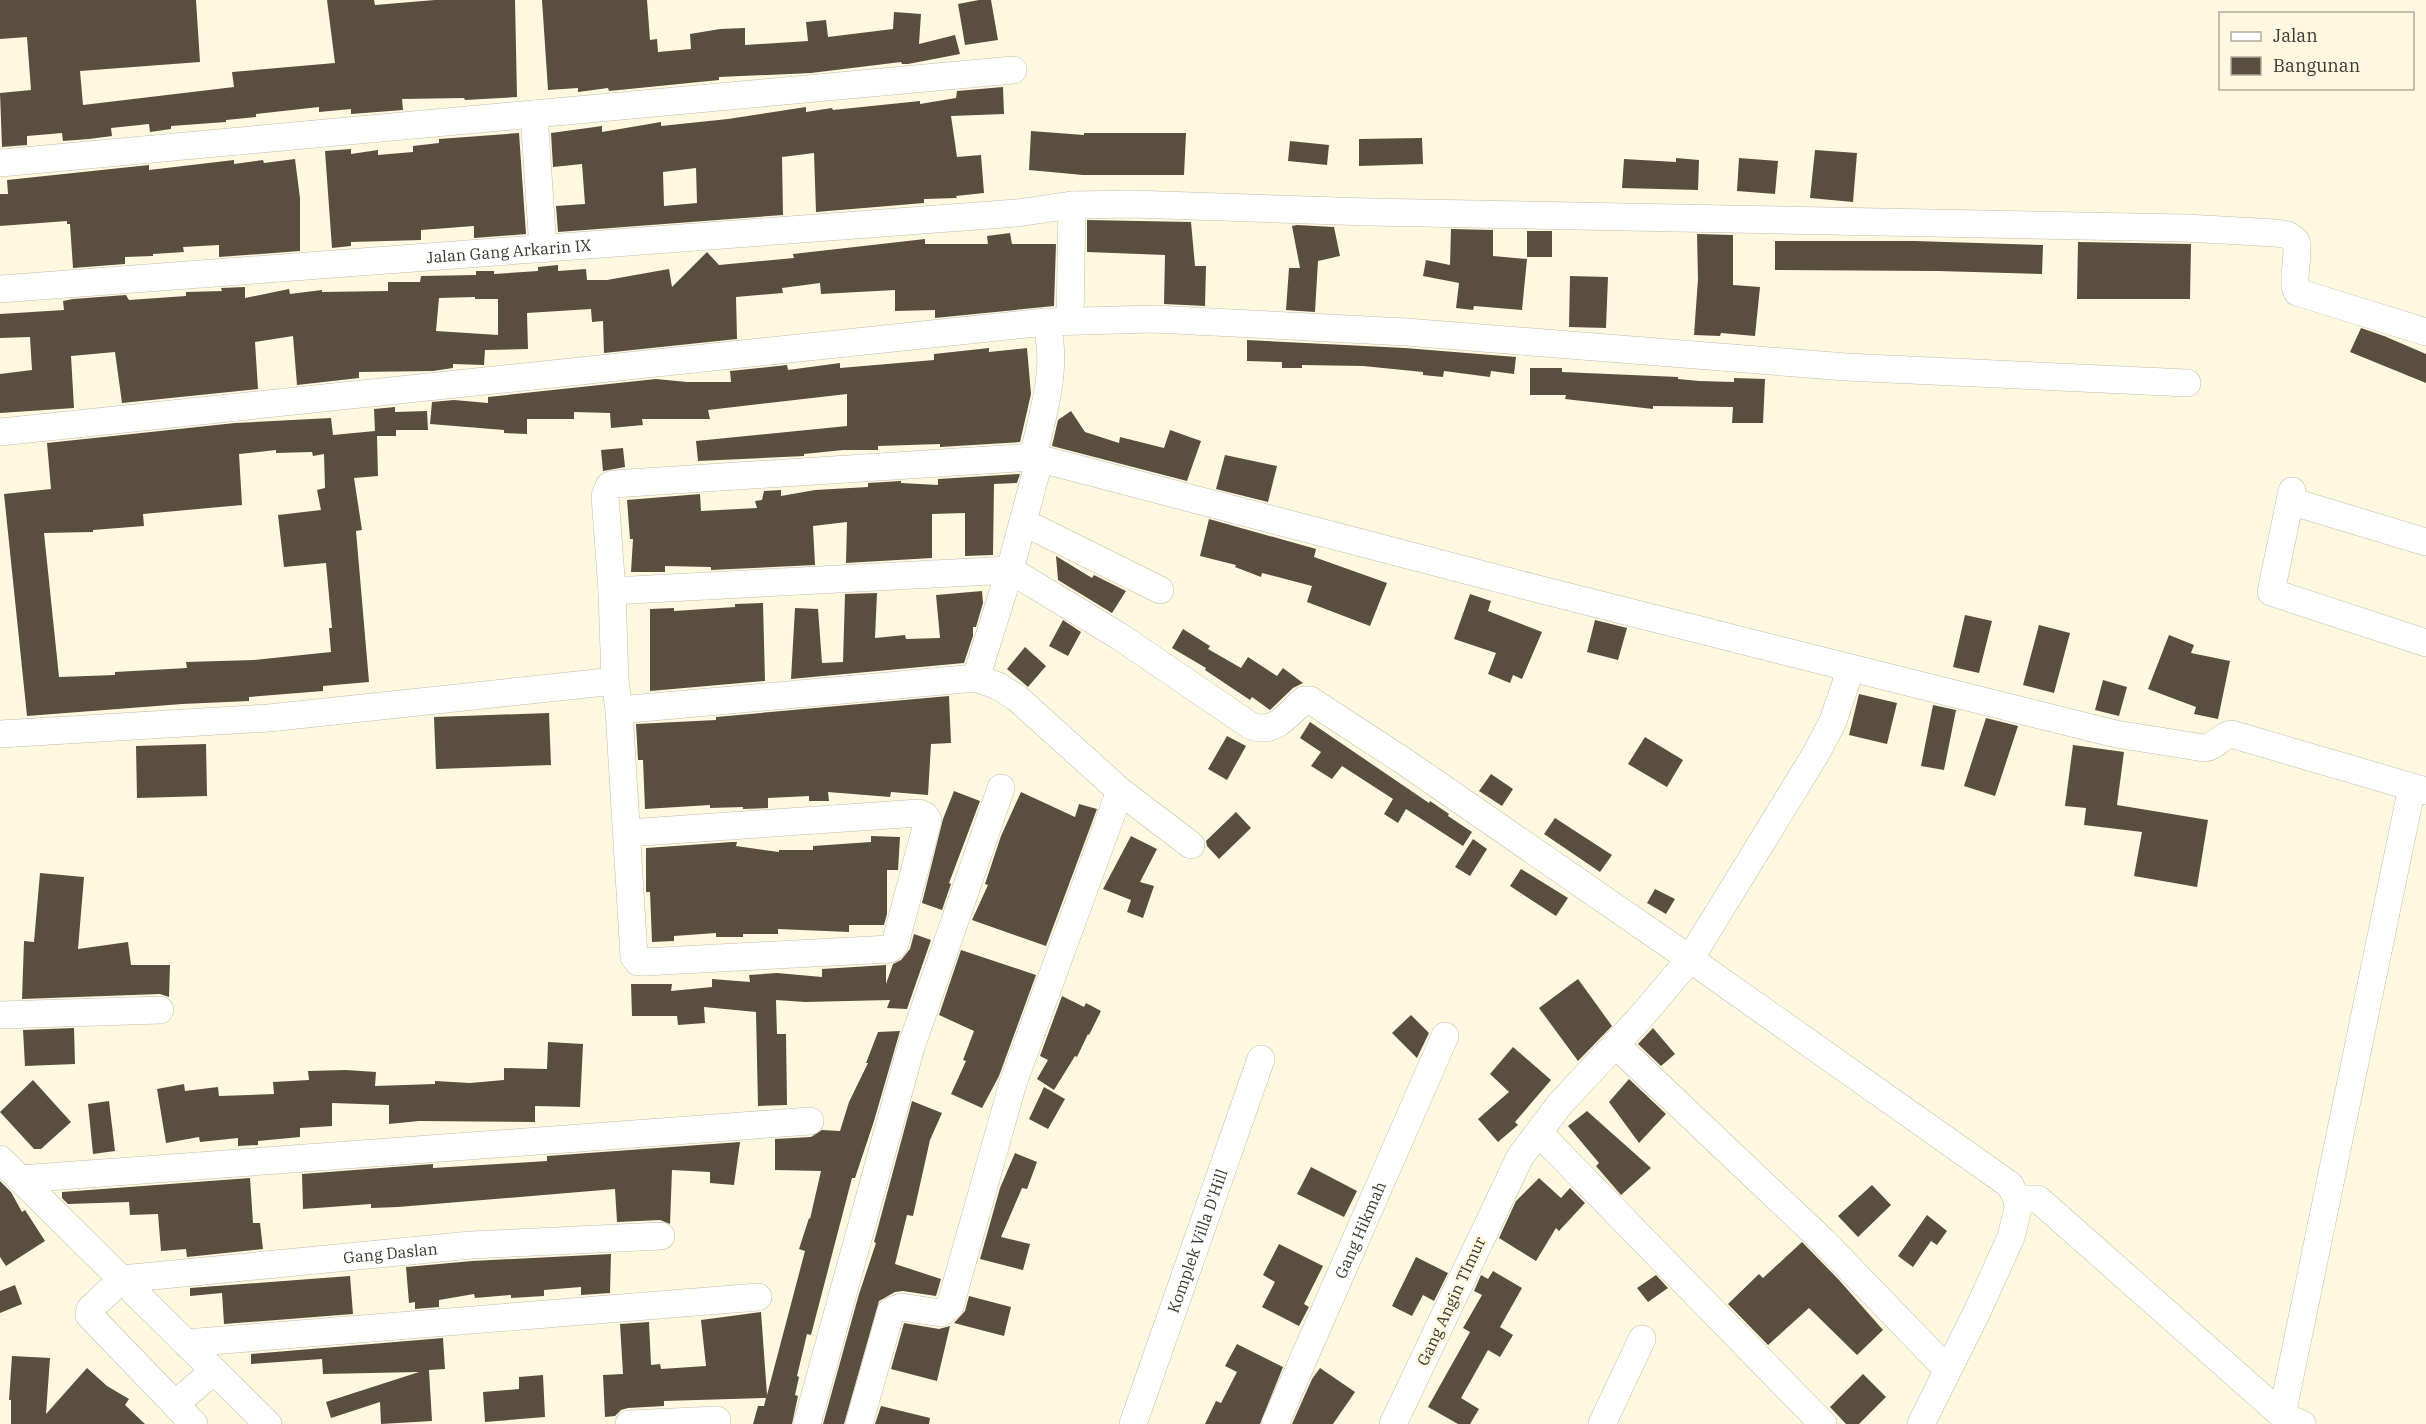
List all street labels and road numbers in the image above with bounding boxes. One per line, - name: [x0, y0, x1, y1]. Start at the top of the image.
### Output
- street label: Jalan Gang Arkarin IX: [425, 235, 592, 267]
- street label: Komplek Villa D'Hill: [1163, 1166, 1232, 1316]
- street label: Gang Hikmah: [1330, 1178, 1390, 1282]
- street label: Gang Angin TImur: [1412, 1233, 1490, 1369]
- street label: Gang Daslan: [342, 1238, 439, 1267]

